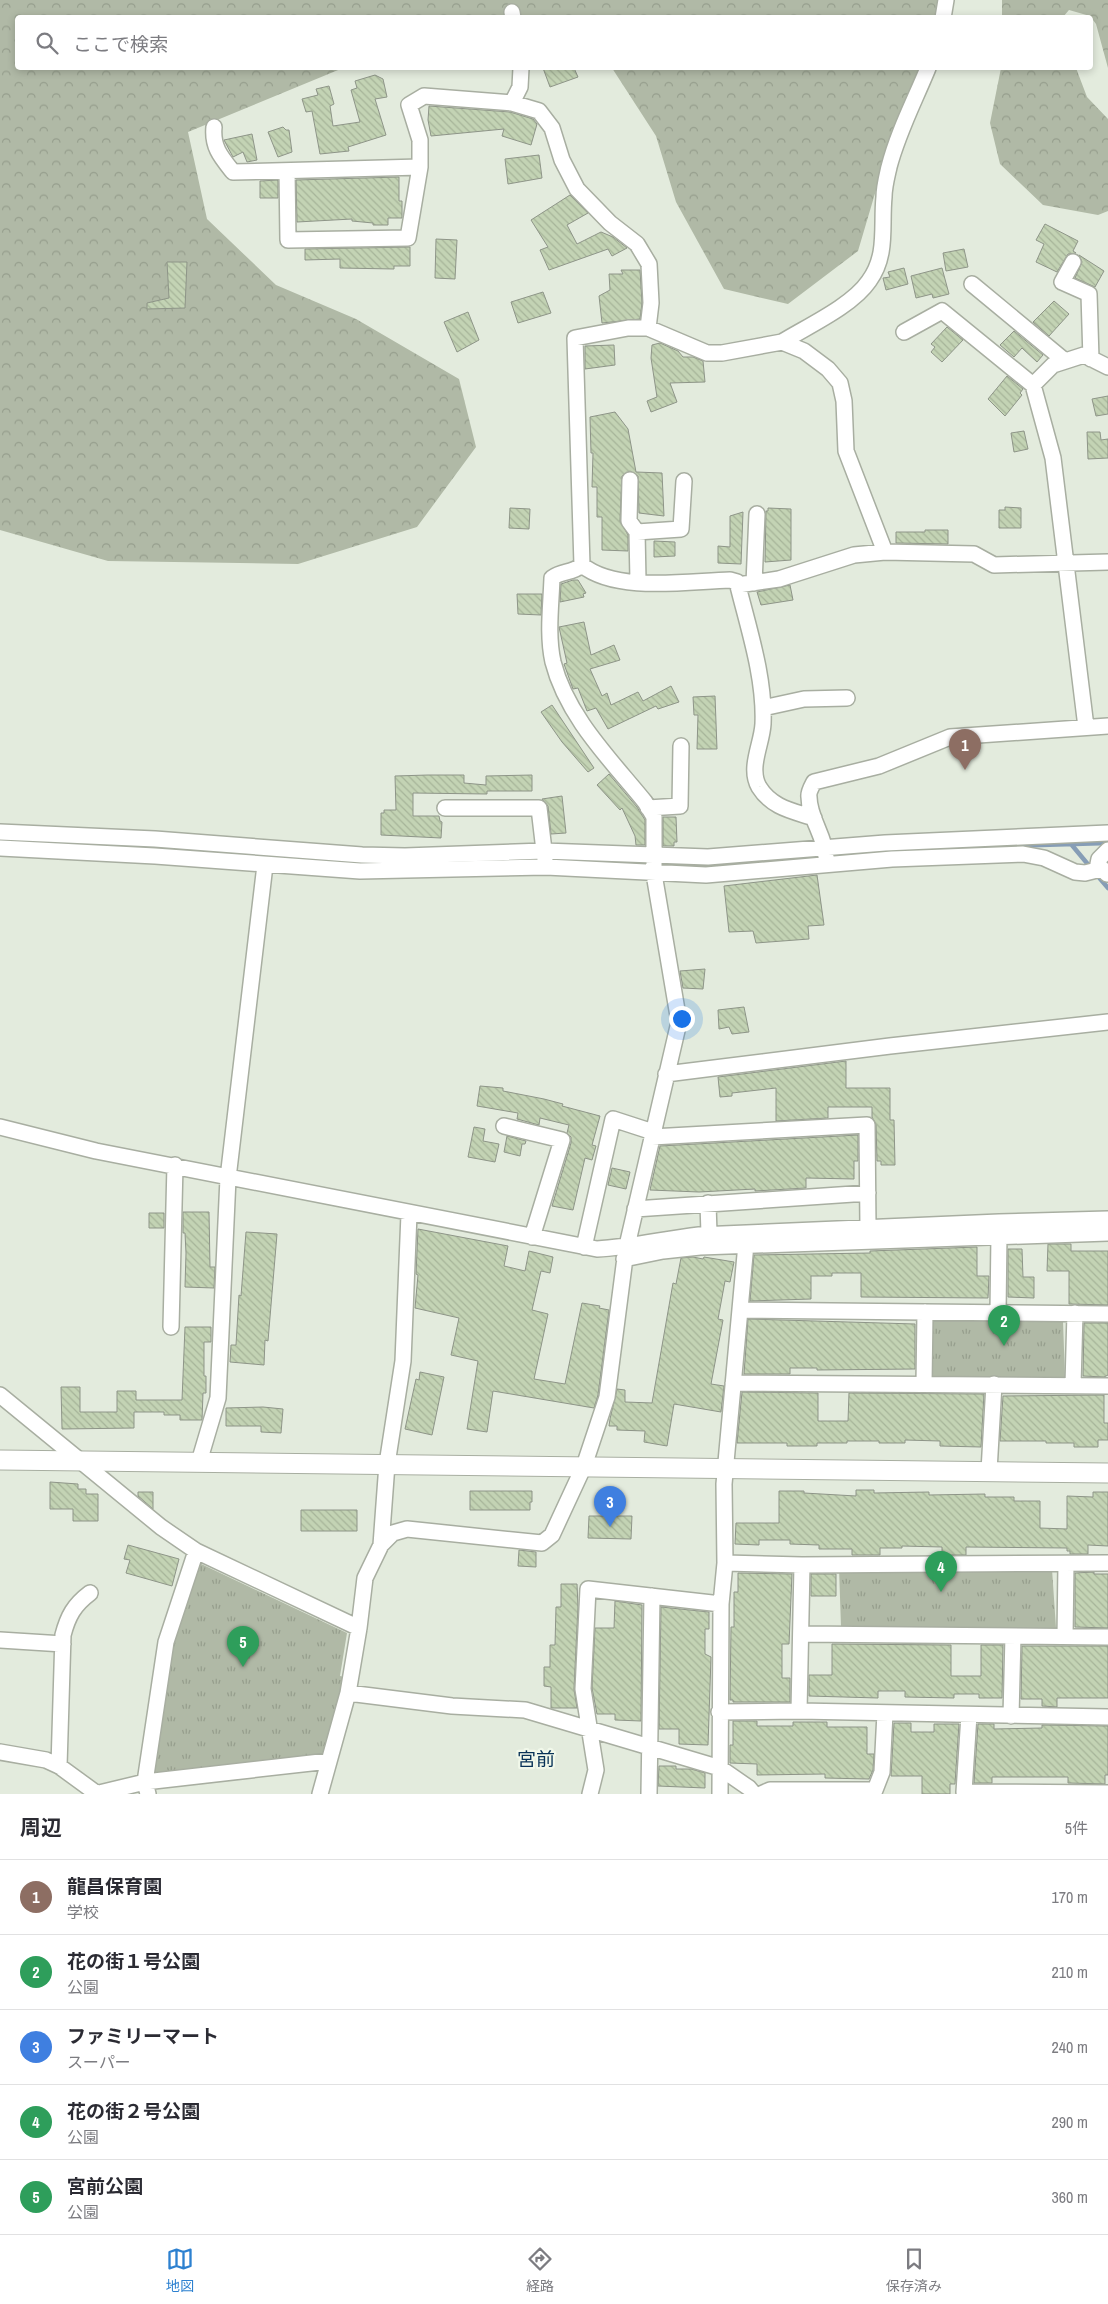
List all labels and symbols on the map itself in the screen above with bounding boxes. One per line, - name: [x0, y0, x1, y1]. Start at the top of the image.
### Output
- pin: 1: [949, 729, 981, 770]
- your location: [669, 1006, 695, 1032]
- pin: 2: [988, 1305, 1020, 1346]
- pin: 3: [594, 1486, 626, 1527]
- pin: 4: [925, 1551, 957, 1592]
- pin: 5: [227, 1626, 259, 1667]
- district label: 宮前: [517, 1746, 555, 1772]

